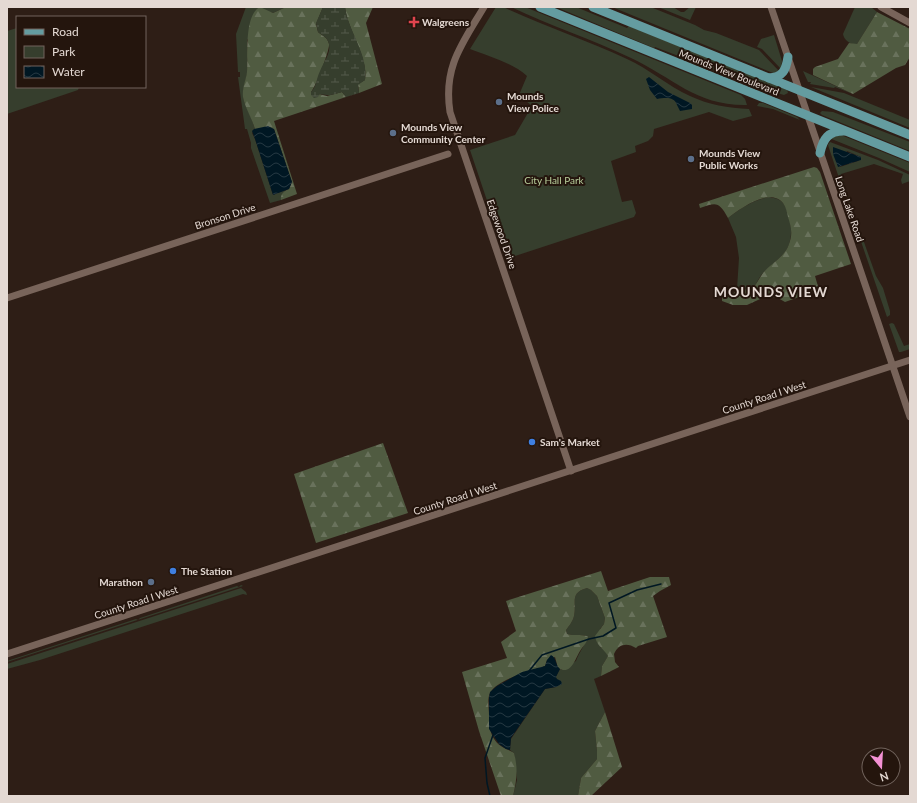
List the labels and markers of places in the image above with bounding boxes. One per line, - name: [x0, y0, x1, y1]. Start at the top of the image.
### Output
- place label: Walgreens: [422, 16, 470, 28]
- marker: Walgreens: [409, 17, 419, 27]
- place label: Mounds View Police: [506, 90, 559, 114]
- marker: Mounds View Police: [494, 97, 504, 107]
- place label: Mounds View Community Center: [401, 121, 485, 145]
- marker: Mounds View Community Center: [388, 128, 398, 138]
- place label: Mounds View Public Works: [699, 147, 760, 171]
- marker: Mounds View Public Works: [686, 154, 696, 164]
- place label: Sam's Market: [540, 436, 600, 448]
- marker: Sam's Market: [527, 437, 537, 447]
- place label: The Station: [181, 565, 232, 577]
- marker: The Station: [168, 566, 178, 576]
- place label: Marathon: [99, 576, 143, 588]
- marker: Marathon: [146, 577, 156, 587]

